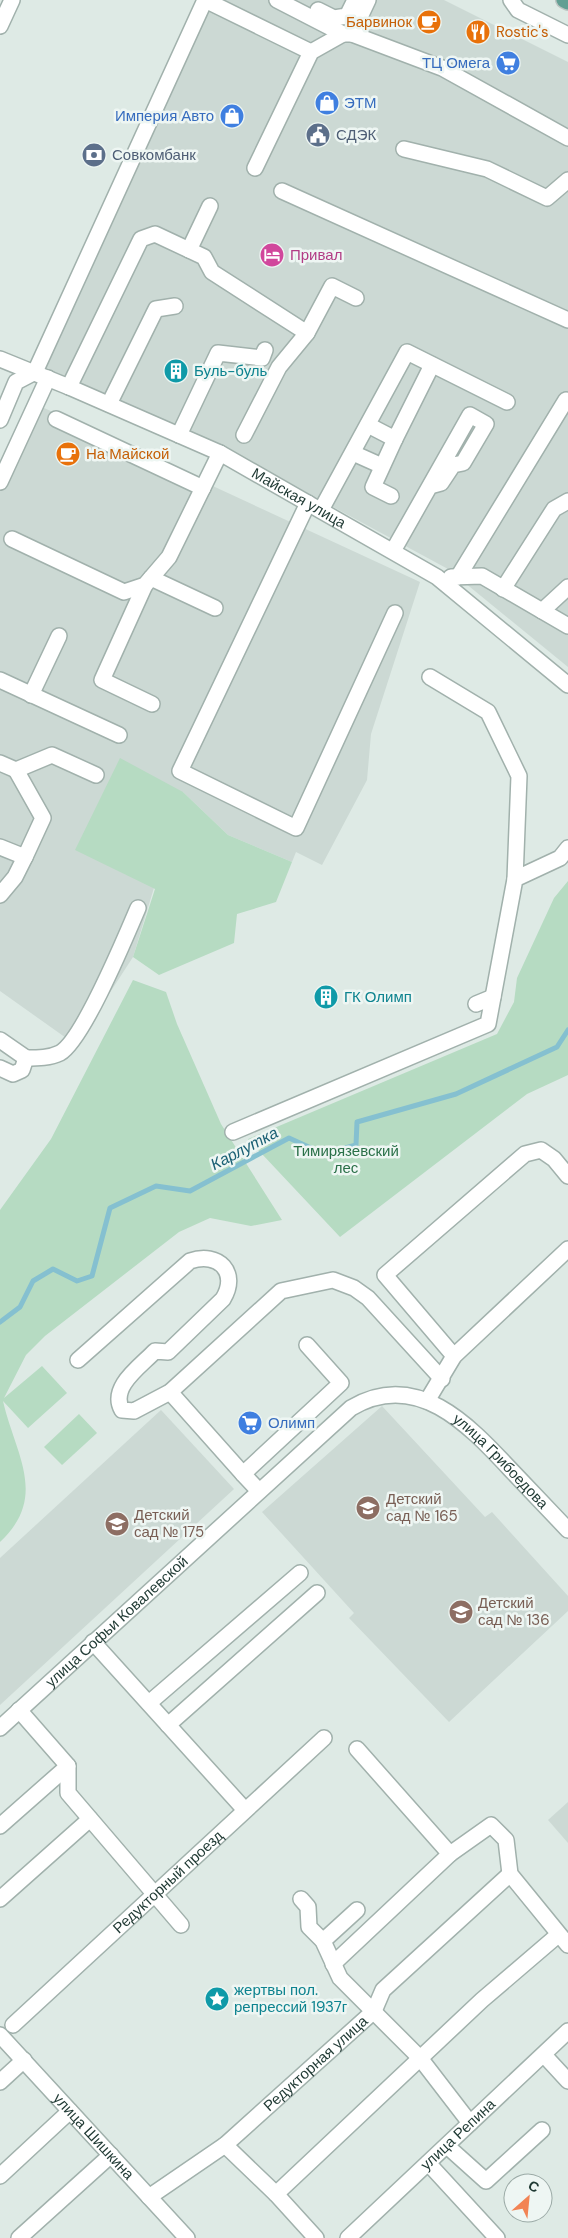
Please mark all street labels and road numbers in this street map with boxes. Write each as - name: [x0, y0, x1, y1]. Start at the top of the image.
- street label: Майская улица: [248, 463, 350, 533]
- street label: улица Грибоедова: [449, 1409, 553, 1514]
- street label: улица Софьи Ковалевской: [41, 1551, 192, 1692]
- street label: Редукторный проезд: [109, 1826, 228, 1938]
- street label: Редукторная улица: [259, 2011, 373, 2116]
- street label: улица Шишкина: [49, 2089, 139, 2185]
- street label: улица Репина: [416, 2094, 500, 2175]

